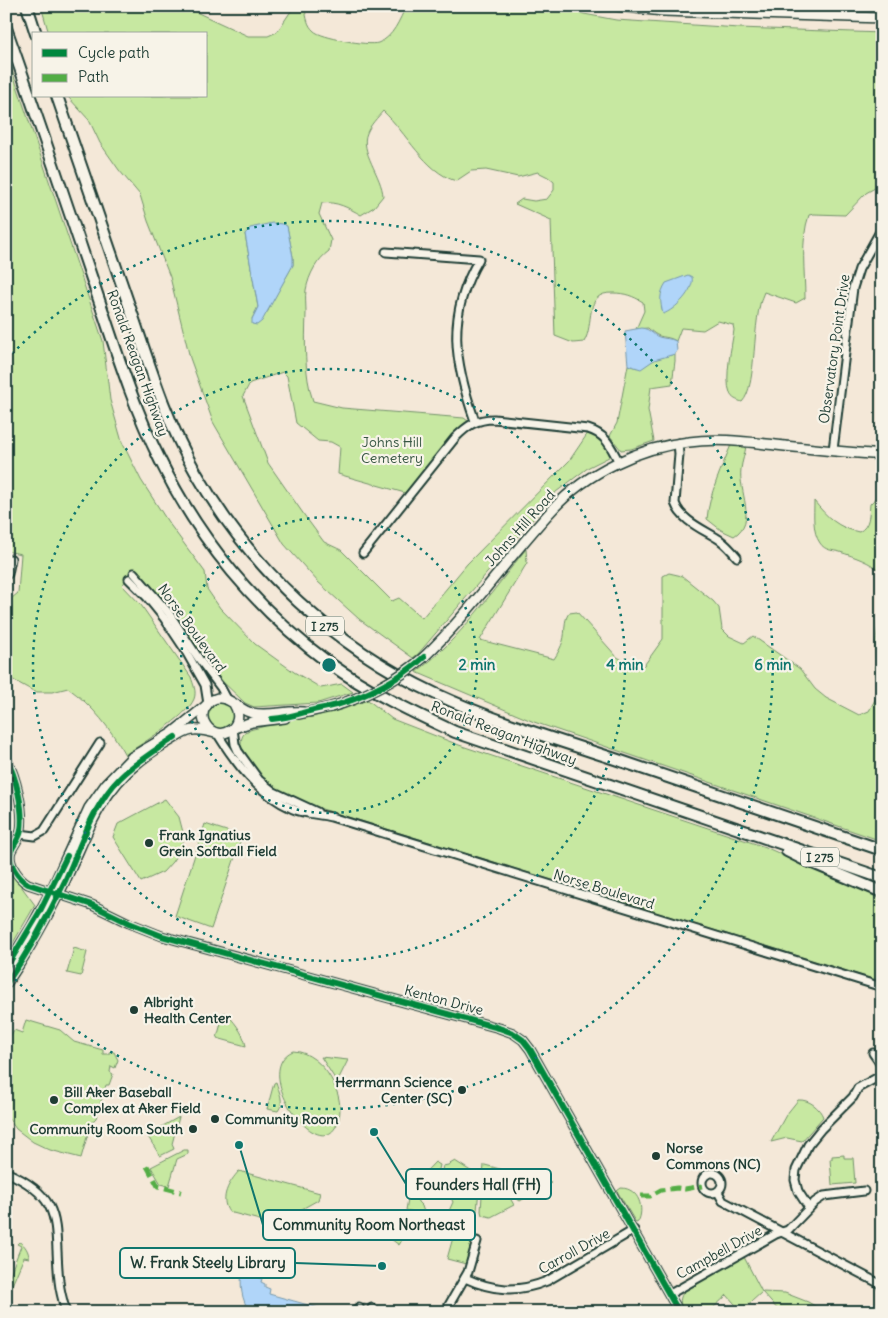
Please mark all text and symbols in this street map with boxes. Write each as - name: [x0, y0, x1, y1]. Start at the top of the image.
- legend: [32, 32, 208, 98]
- text: Cycle path: [78, 43, 150, 62]
- text: Path: [78, 67, 109, 86]
- street label: Observatory Point Drive: [815, 273, 853, 425]
- street label: Ronald Reagan Highway: [103, 287, 173, 439]
- park label: Johns Hill Cemetery: [361, 433, 423, 467]
- street label: Johns Hill Road: [481, 486, 559, 570]
- street label: Norse Boulevard: [154, 580, 230, 676]
- road number: I 275: [306, 616, 344, 636]
- text: 2 min: [459, 655, 496, 674]
- text: 4 min: [606, 655, 644, 674]
- text: 6 min: [754, 655, 792, 674]
- centre of rings: [320, 656, 338, 674]
- street label: Ronald Reagan Highway: [429, 697, 579, 769]
- place label: Frank Ignatius Grein Softball Field: [159, 826, 277, 860]
- marker: Frank Ignatius Grein Softball Field: [143, 837, 155, 849]
- road number: I 275: [801, 848, 839, 866]
- street label: Norse Boulevard: [551, 865, 657, 913]
- street label: Kenton Drive: [403, 981, 485, 1019]
- place label: Albright Health Center: [144, 993, 231, 1027]
- marker: Albright Health Center: [128, 1004, 140, 1016]
- place label: Herrmann Science Center (SC): [335, 1073, 452, 1107]
- place label: Bill Aker Baseball Complex at Aker Field: [64, 1083, 201, 1117]
- marker: Herrmann Science Center (SC): [456, 1084, 468, 1096]
- marker: Bill Aker Baseball Complex at Aker Field: [48, 1094, 60, 1106]
- place label: Community Room: [225, 1110, 339, 1128]
- marker: Community Room: [209, 1113, 221, 1125]
- place label: Community Room South: [29, 1120, 183, 1138]
- marker: Community Room South: [187, 1123, 199, 1135]
- place label: Norse Commons (NC): [666, 1139, 761, 1173]
- marker: Norse Commons (NC): [650, 1150, 662, 1162]
- callout: Founders Hall (FH): [406, 1169, 551, 1199]
- text: Founders Hall (FH): [415, 1175, 541, 1195]
- callout: Community Room Northeast: [263, 1210, 475, 1240]
- text: Community Room Northeast: [273, 1215, 466, 1235]
- street label: Campbell Drive: [673, 1221, 765, 1283]
- street label: Carroll Drive: [535, 1224, 613, 1278]
- callout: W. Frank Steely Library: [120, 1248, 295, 1278]
- text: W. Frank Steely Library: [130, 1253, 286, 1273]

